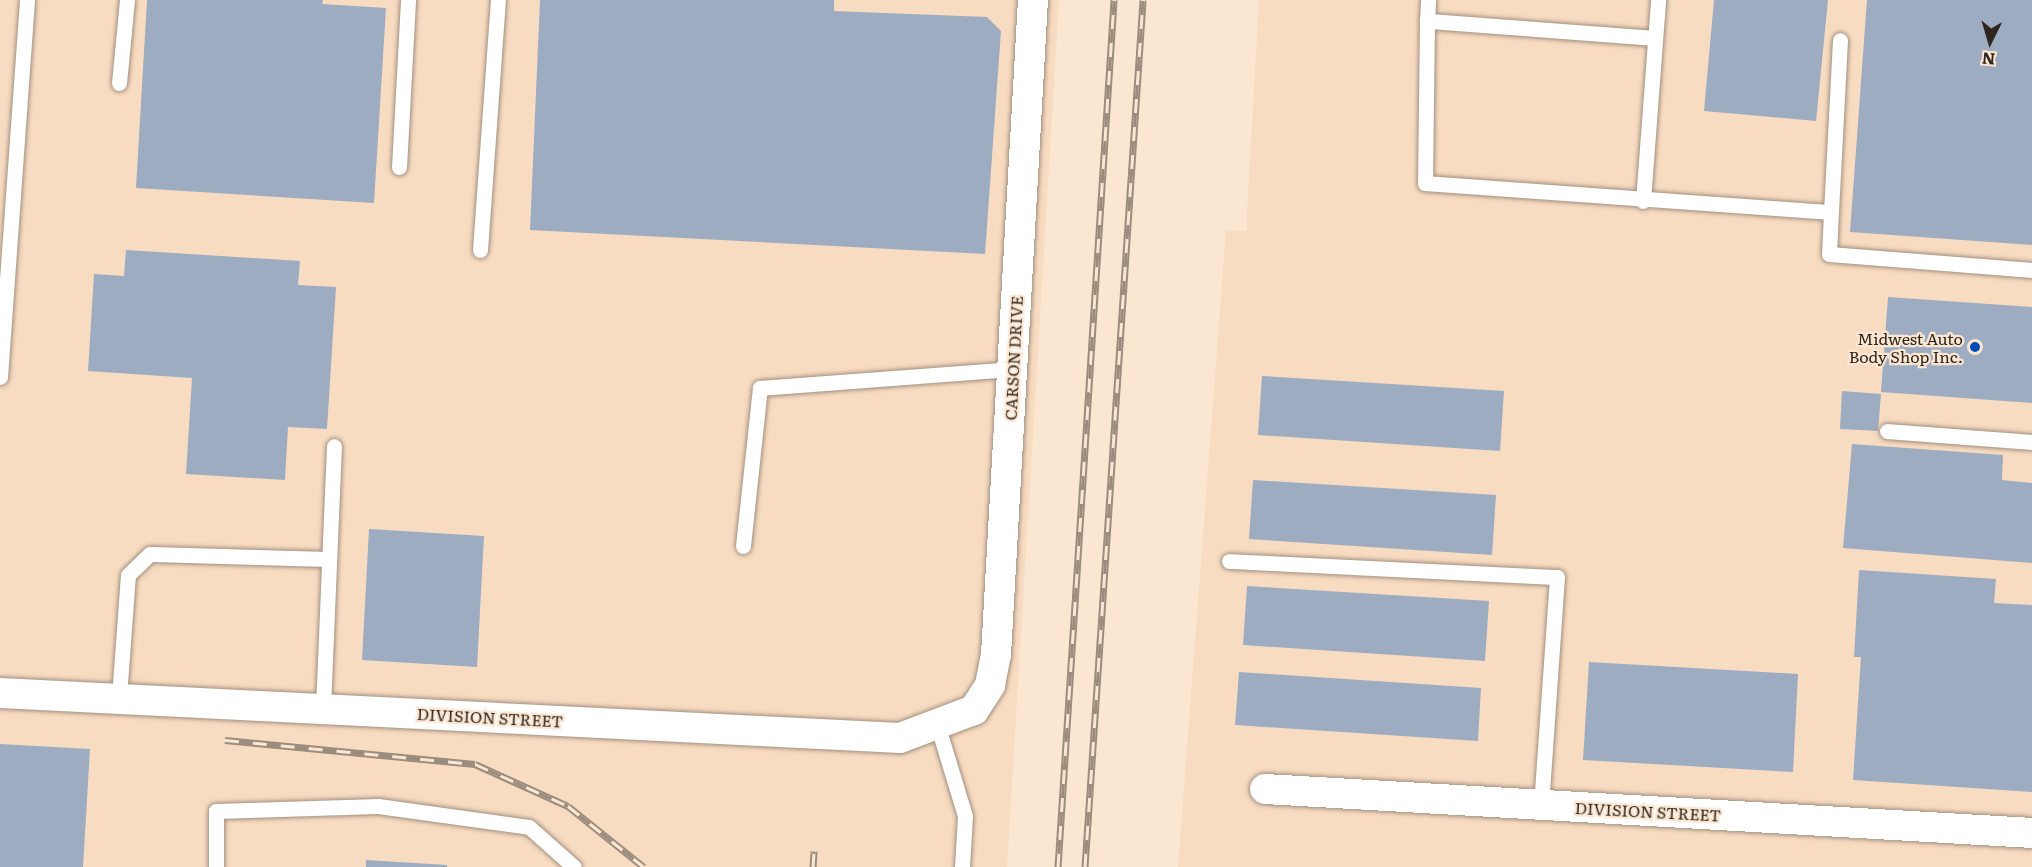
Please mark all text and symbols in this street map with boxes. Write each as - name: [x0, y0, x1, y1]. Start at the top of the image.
- north arrow: [1960, 12, 2020, 72]
- text: N: [1981, 47, 1996, 72]
- street label: CARSON DRIVE: [1000, 295, 1026, 421]
- place label: Midwest Auto Body Shop Inc.: [1849, 328, 1963, 366]
- marker: Midwest Auto Body Shop Inc.: [1968, 340, 1982, 354]
- street label: DIVISION STREET: [416, 704, 564, 730]
- street label: DIVISION STREET: [1574, 798, 1722, 824]

